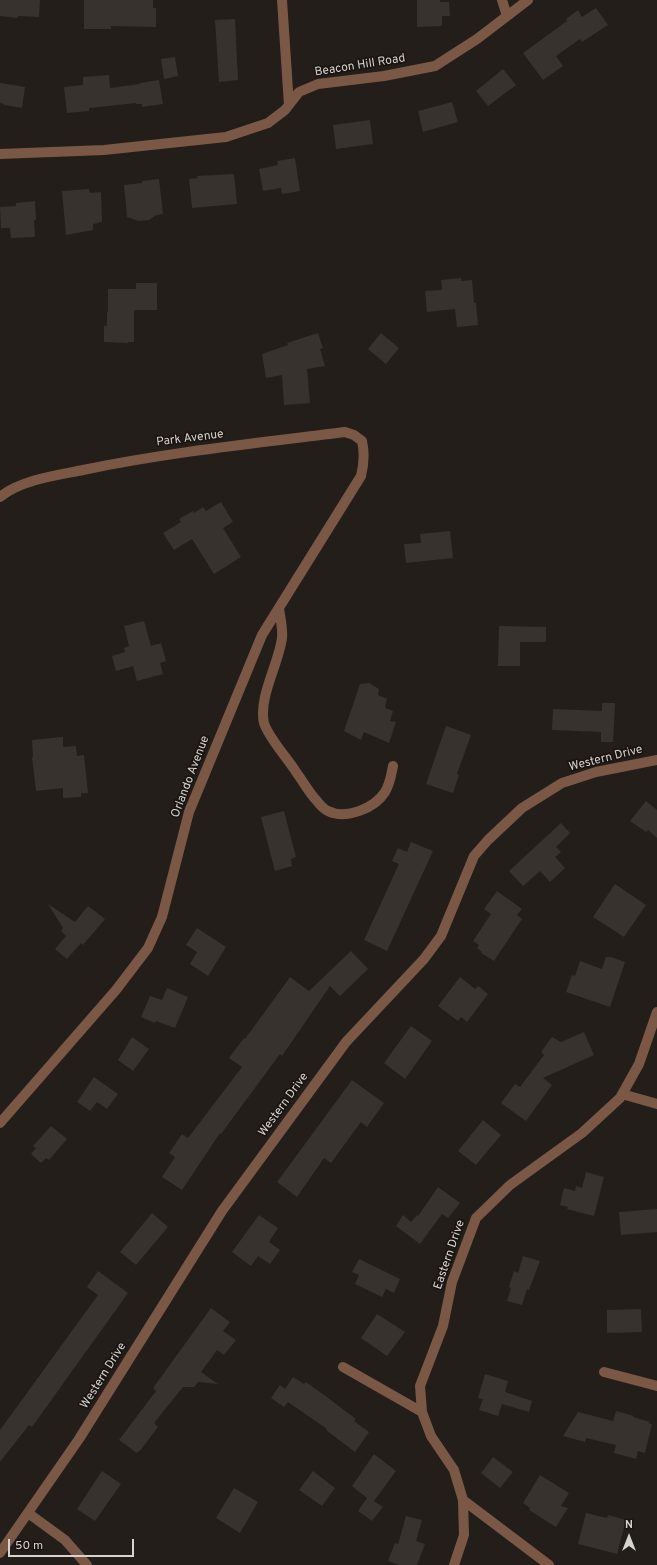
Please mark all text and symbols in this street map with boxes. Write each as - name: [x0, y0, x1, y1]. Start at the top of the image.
- street label: Beacon Hill Road: [314, 52, 406, 80]
- street label: Park Avenue: [156, 428, 224, 450]
- street label: Orlando Avenue: [169, 734, 213, 820]
- street label: Western Drive: [568, 743, 644, 775]
- street label: Western Drive: [256, 1070, 312, 1140]
- street label: Eastern Drive: [431, 1218, 469, 1292]
- street label: Western Drive: [78, 1340, 130, 1412]
- north arrow: [609, 1517, 649, 1557]
- text: N: [625, 1518, 633, 1532]
- scale bar: [10, 1531, 136, 1557]
- text: 50 m: [15, 1538, 43, 1554]

